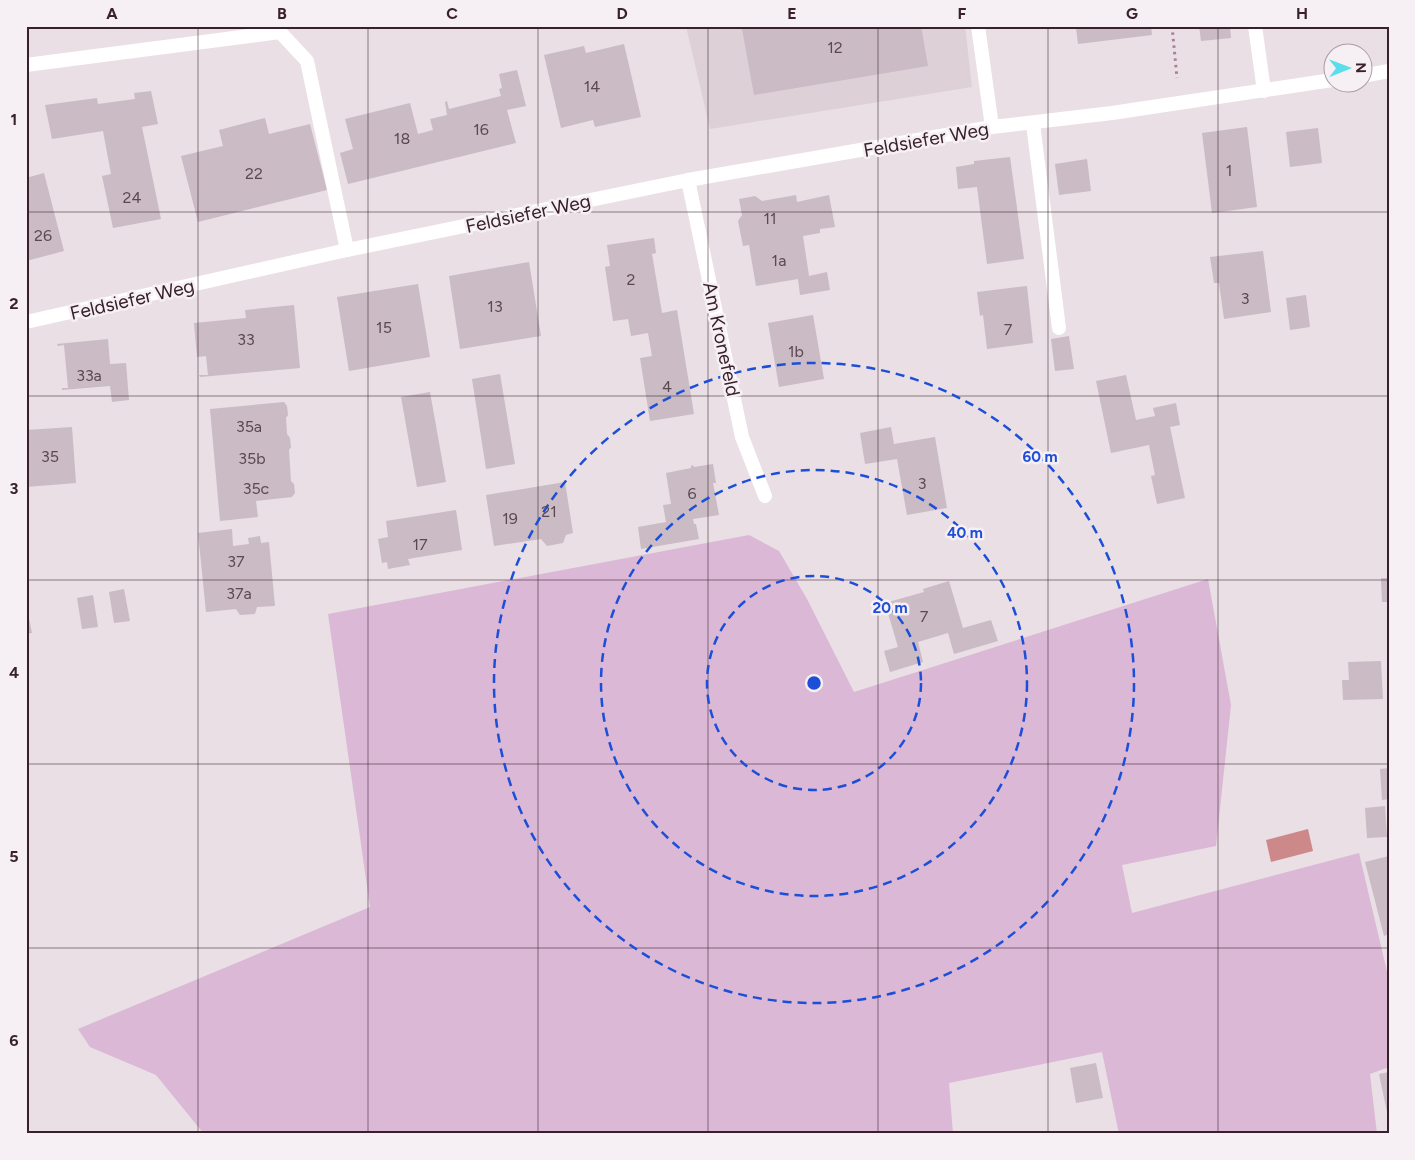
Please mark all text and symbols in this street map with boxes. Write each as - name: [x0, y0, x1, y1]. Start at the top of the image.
- text: A: [106, 4, 118, 23]
- text: B: [277, 4, 287, 23]
- text: C: [446, 4, 458, 23]
- text: D: [616, 4, 628, 23]
- text: E: [787, 4, 797, 23]
- text: F: [958, 4, 967, 23]
- text: G: [1126, 4, 1138, 23]
- text: H: [1296, 4, 1308, 23]
- house number: 12: [827, 38, 843, 57]
- north arrow: [1322, 42, 1372, 92]
- text: N: [1352, 62, 1369, 73]
- house number: 14: [584, 77, 600, 96]
- text: 1: [11, 110, 17, 129]
- street label: Feldsiefer Weg: [862, 117, 991, 162]
- house number: 16: [473, 120, 489, 139]
- house number: 18: [394, 129, 410, 148]
- house number: 1: [1226, 161, 1232, 180]
- house number: 22: [245, 164, 263, 183]
- house number: 24: [123, 188, 141, 207]
- street label: Feldsiefer Weg: [464, 189, 593, 238]
- house number: 11: [763, 209, 777, 228]
- house number: 26: [34, 226, 52, 245]
- house number: 1a: [772, 251, 786, 270]
- house number: 2: [627, 270, 635, 289]
- street label: Feldsiefer Weg: [68, 274, 197, 325]
- street label: Am Kronefeld: [698, 280, 745, 398]
- house number: 3: [1241, 289, 1249, 308]
- text: 2: [9, 294, 19, 313]
- house number: 13: [487, 297, 503, 316]
- house number: 15: [376, 318, 392, 337]
- house number: 7: [1004, 320, 1013, 339]
- house number: 33: [237, 330, 255, 349]
- house number: 1b: [788, 342, 804, 361]
- house number: 33a: [76, 366, 102, 385]
- house number: 4: [662, 377, 672, 396]
- house number: 35a: [236, 417, 262, 436]
- house number: 35: [41, 447, 59, 466]
- text: 60 m: [1022, 448, 1058, 466]
- house number: 35b: [238, 449, 266, 468]
- house number: 3: [918, 474, 926, 493]
- text: 3: [10, 479, 19, 498]
- house number: 35c: [243, 479, 270, 498]
- house number: 6: [687, 484, 697, 503]
- house number: 21: [541, 502, 557, 521]
- house number: 19: [502, 509, 518, 528]
- text: 40 m: [947, 524, 983, 542]
- house number: 17: [412, 535, 428, 554]
- house number: 37: [227, 552, 245, 571]
- house number: 37a: [226, 584, 252, 603]
- text: 20 m: [872, 599, 908, 617]
- house number: 7: [920, 607, 929, 626]
- text: 4: [9, 663, 19, 682]
- centre of rings: [805, 674, 823, 692]
- text: 5: [9, 847, 19, 866]
- text: 6: [9, 1031, 19, 1050]

